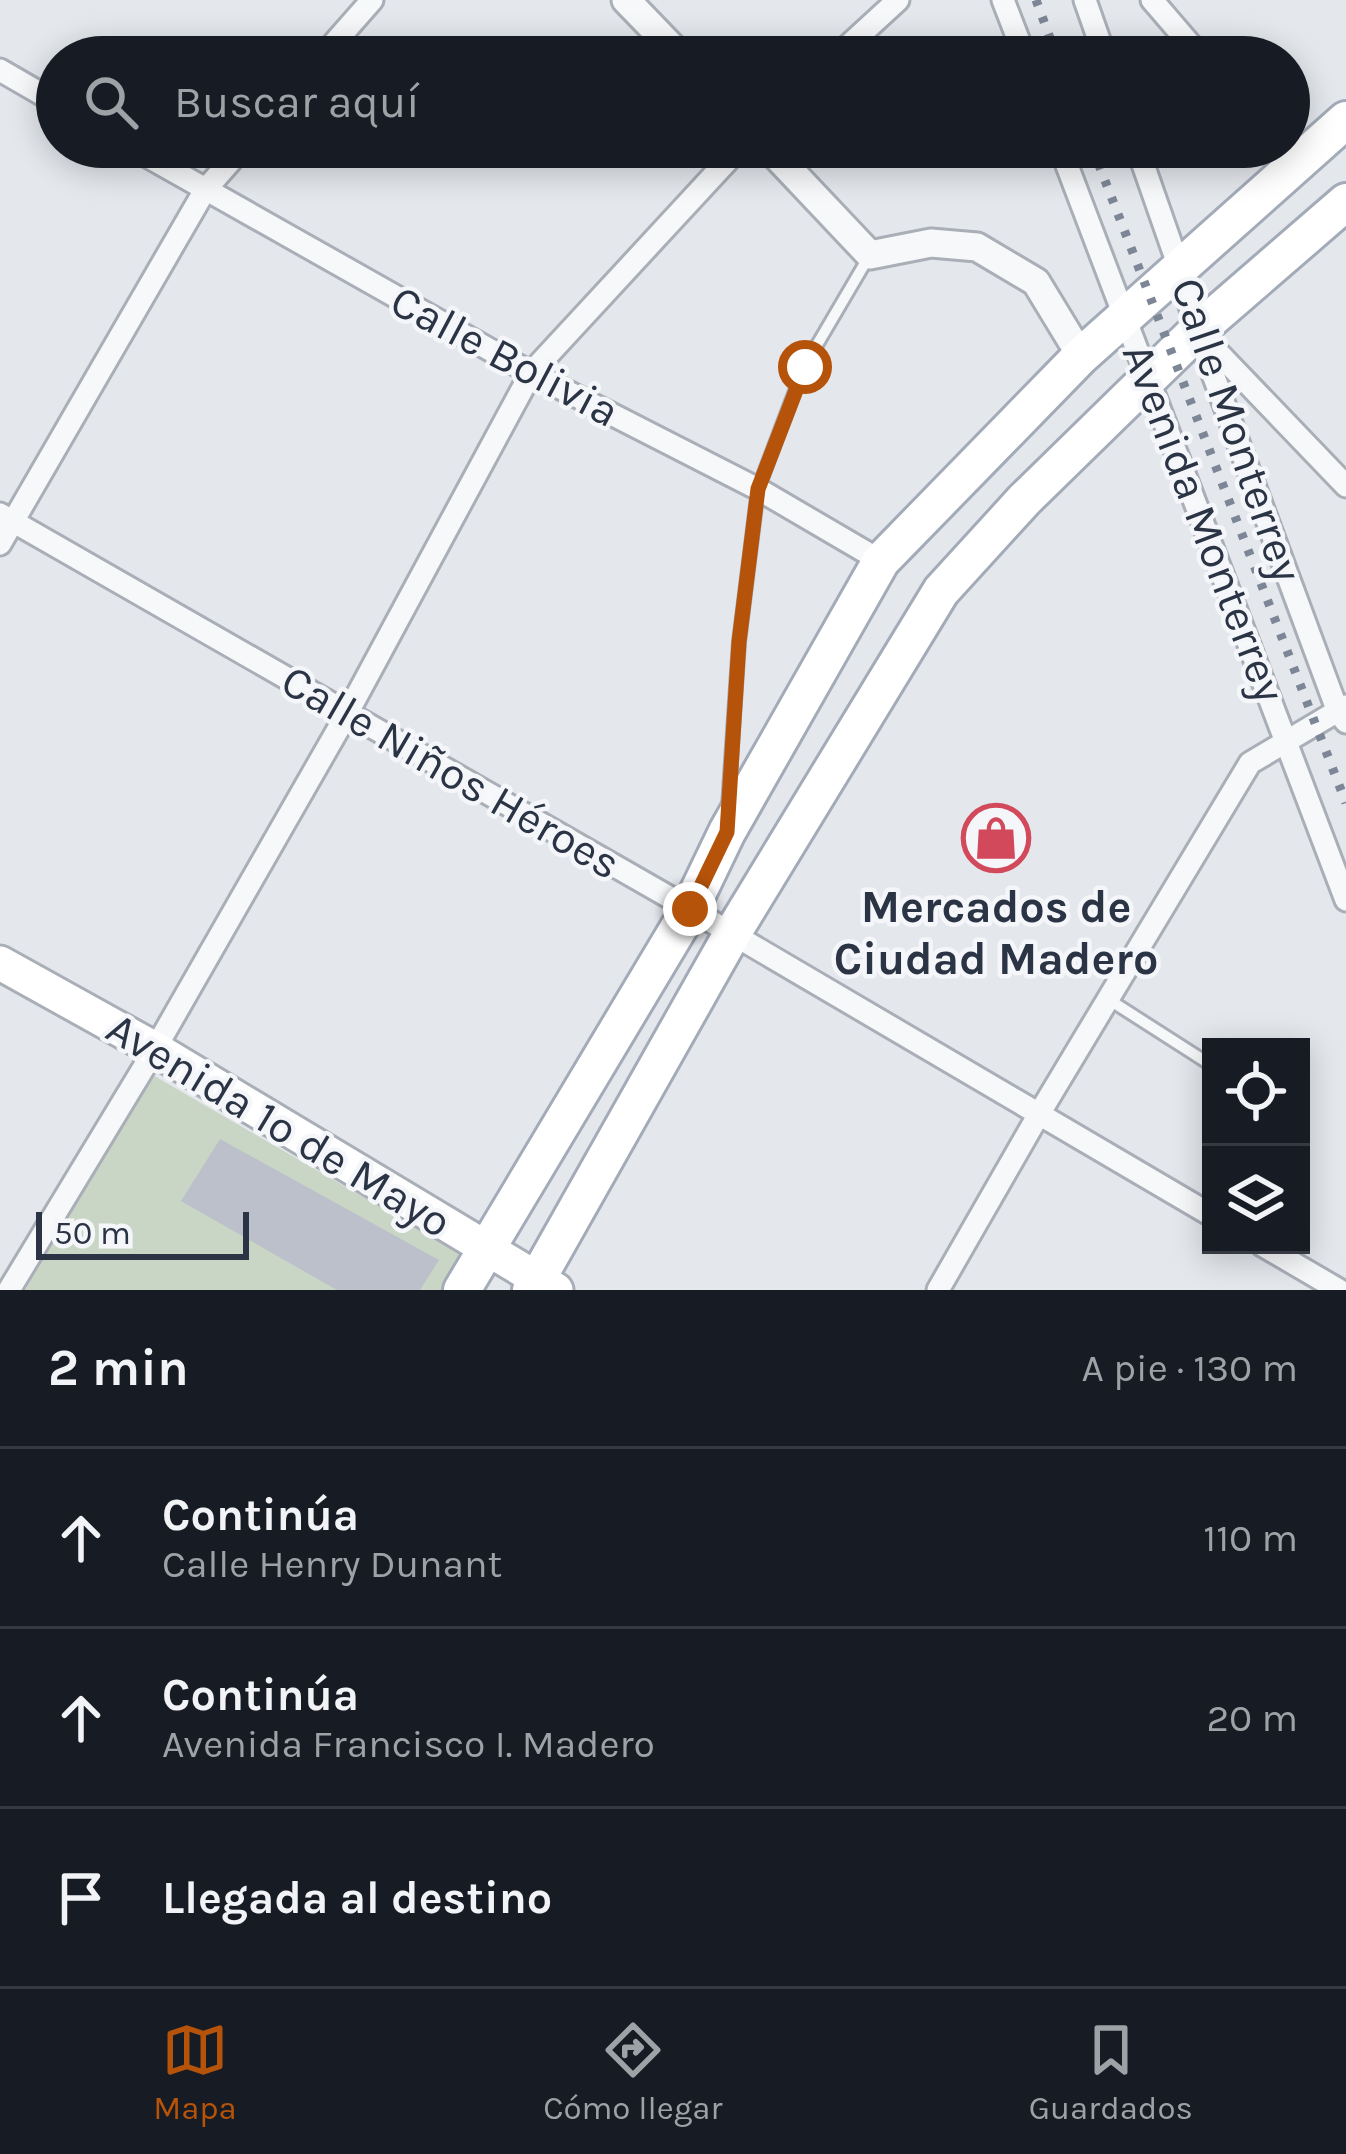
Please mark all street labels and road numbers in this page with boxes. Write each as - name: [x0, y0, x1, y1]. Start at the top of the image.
- street label: Calle Monterrey: [1160, 271, 1313, 589]
- street label: Calle Bolivia: [382, 274, 628, 438]
- street label: Avenida Monterrey: [1111, 336, 1296, 710]
- street label: Calle Niños Héroes: [272, 654, 630, 890]
- street label: Avenida 1º de Mayo: [97, 1002, 461, 1249]

